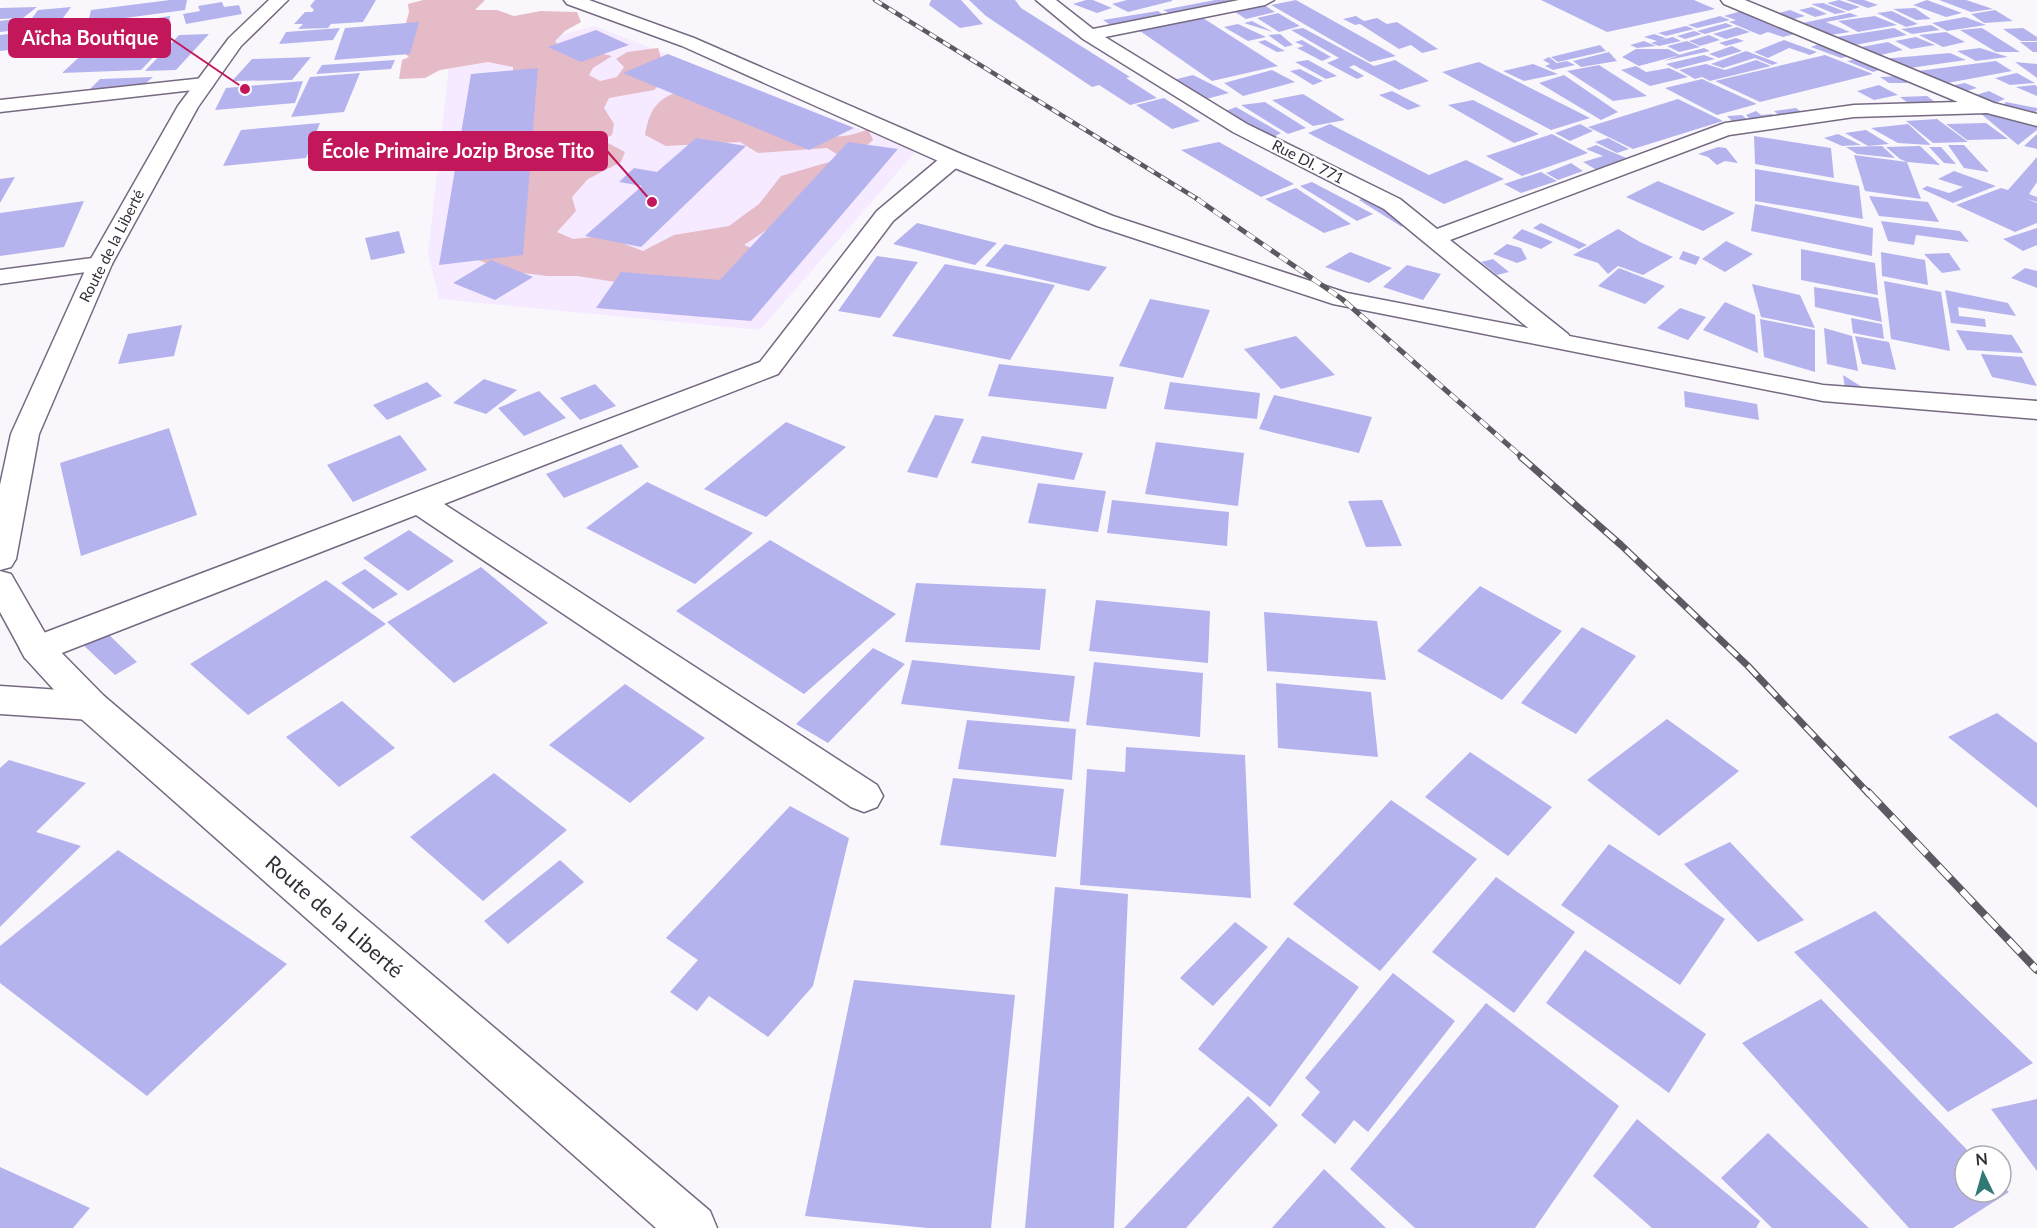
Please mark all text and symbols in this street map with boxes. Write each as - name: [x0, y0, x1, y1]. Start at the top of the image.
- callout: Aïcha Boutique: [9, 19, 170, 57]
- text: Aïcha Boutique: [21, 25, 159, 49]
- callout: École Primaire Jozip Brose Tito: [309, 132, 607, 170]
- street label: Rue DI. 771: [1269, 135, 1347, 187]
- text: École Primaire Jozip Brose Tito: [322, 138, 594, 162]
- street label: Route de la Liberté: [75, 186, 147, 305]
- street label: Route de la Liberté: [261, 849, 409, 982]
- north arrow: [1953, 1144, 2013, 1204]
- text: N: [1975, 1149, 1989, 1169]

